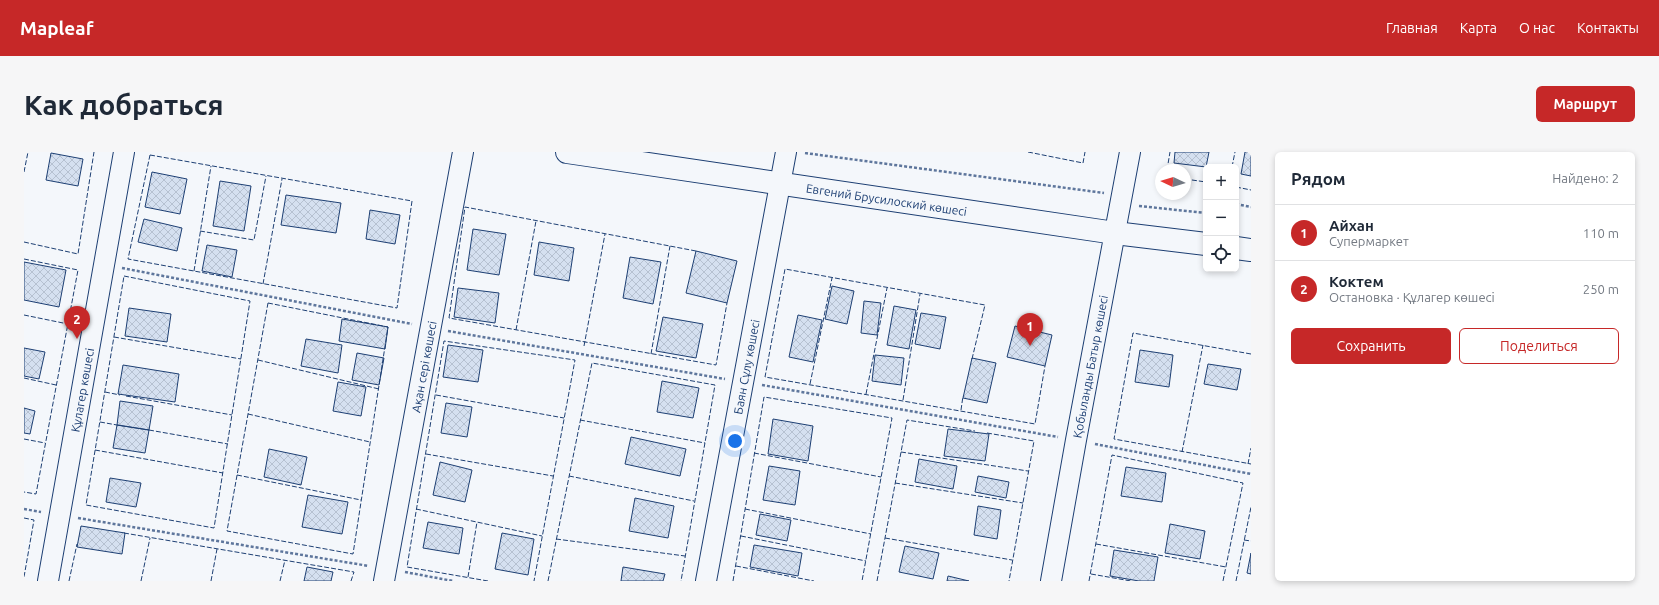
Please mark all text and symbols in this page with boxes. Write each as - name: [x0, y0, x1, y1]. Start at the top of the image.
- text: Mapleaf: [20, 17, 93, 39]
- text: Главная: [1386, 20, 1438, 36]
- text: Карта: [1460, 20, 1497, 36]
- text: О нас: [1519, 20, 1555, 36]
- text: Контакты: [1577, 20, 1639, 36]
- button: Маршрут: [1536, 86, 1635, 122]
- text: Как добраться: [24, 89, 223, 120]
- north arrow: [1155, 164, 1191, 200]
- map controls: [1203, 164, 1239, 272]
- button: +: [1203, 164, 1239, 200]
- text: Рядом: [1291, 169, 1346, 188]
- text: Найдено: 2: [1552, 171, 1619, 185]
- street label: Евгений Брусилоский көшесі: [805, 181, 968, 218]
- button: −: [1203, 200, 1239, 236]
- text: Айхан: [1329, 217, 1374, 234]
- text: 1: [1300, 226, 1308, 240]
- text: 110 m: [1583, 226, 1619, 240]
- text: Супермаркет: [1329, 234, 1409, 248]
- button: locate: [1203, 236, 1239, 272]
- text: Коктем: [1329, 273, 1384, 290]
- text: 2: [1300, 282, 1308, 296]
- text: 250 m: [1583, 282, 1619, 296]
- text: Остановка · Құлагер көшесі: [1329, 290, 1495, 304]
- street label: Қобыланды Батыр көшесі: [1070, 294, 1110, 439]
- pin: 2: [64, 306, 90, 339]
- pin: 1: [1017, 313, 1043, 346]
- street label: Баян Сұлу көшесі: [731, 318, 761, 415]
- street label: Ақан сері көшесі: [409, 320, 438, 414]
- button: Сохранить: [1291, 328, 1451, 364]
- button: Поделиться: [1459, 328, 1619, 364]
- street label: Құлагер көшесі: [68, 347, 96, 433]
- your location: [725, 431, 745, 451]

